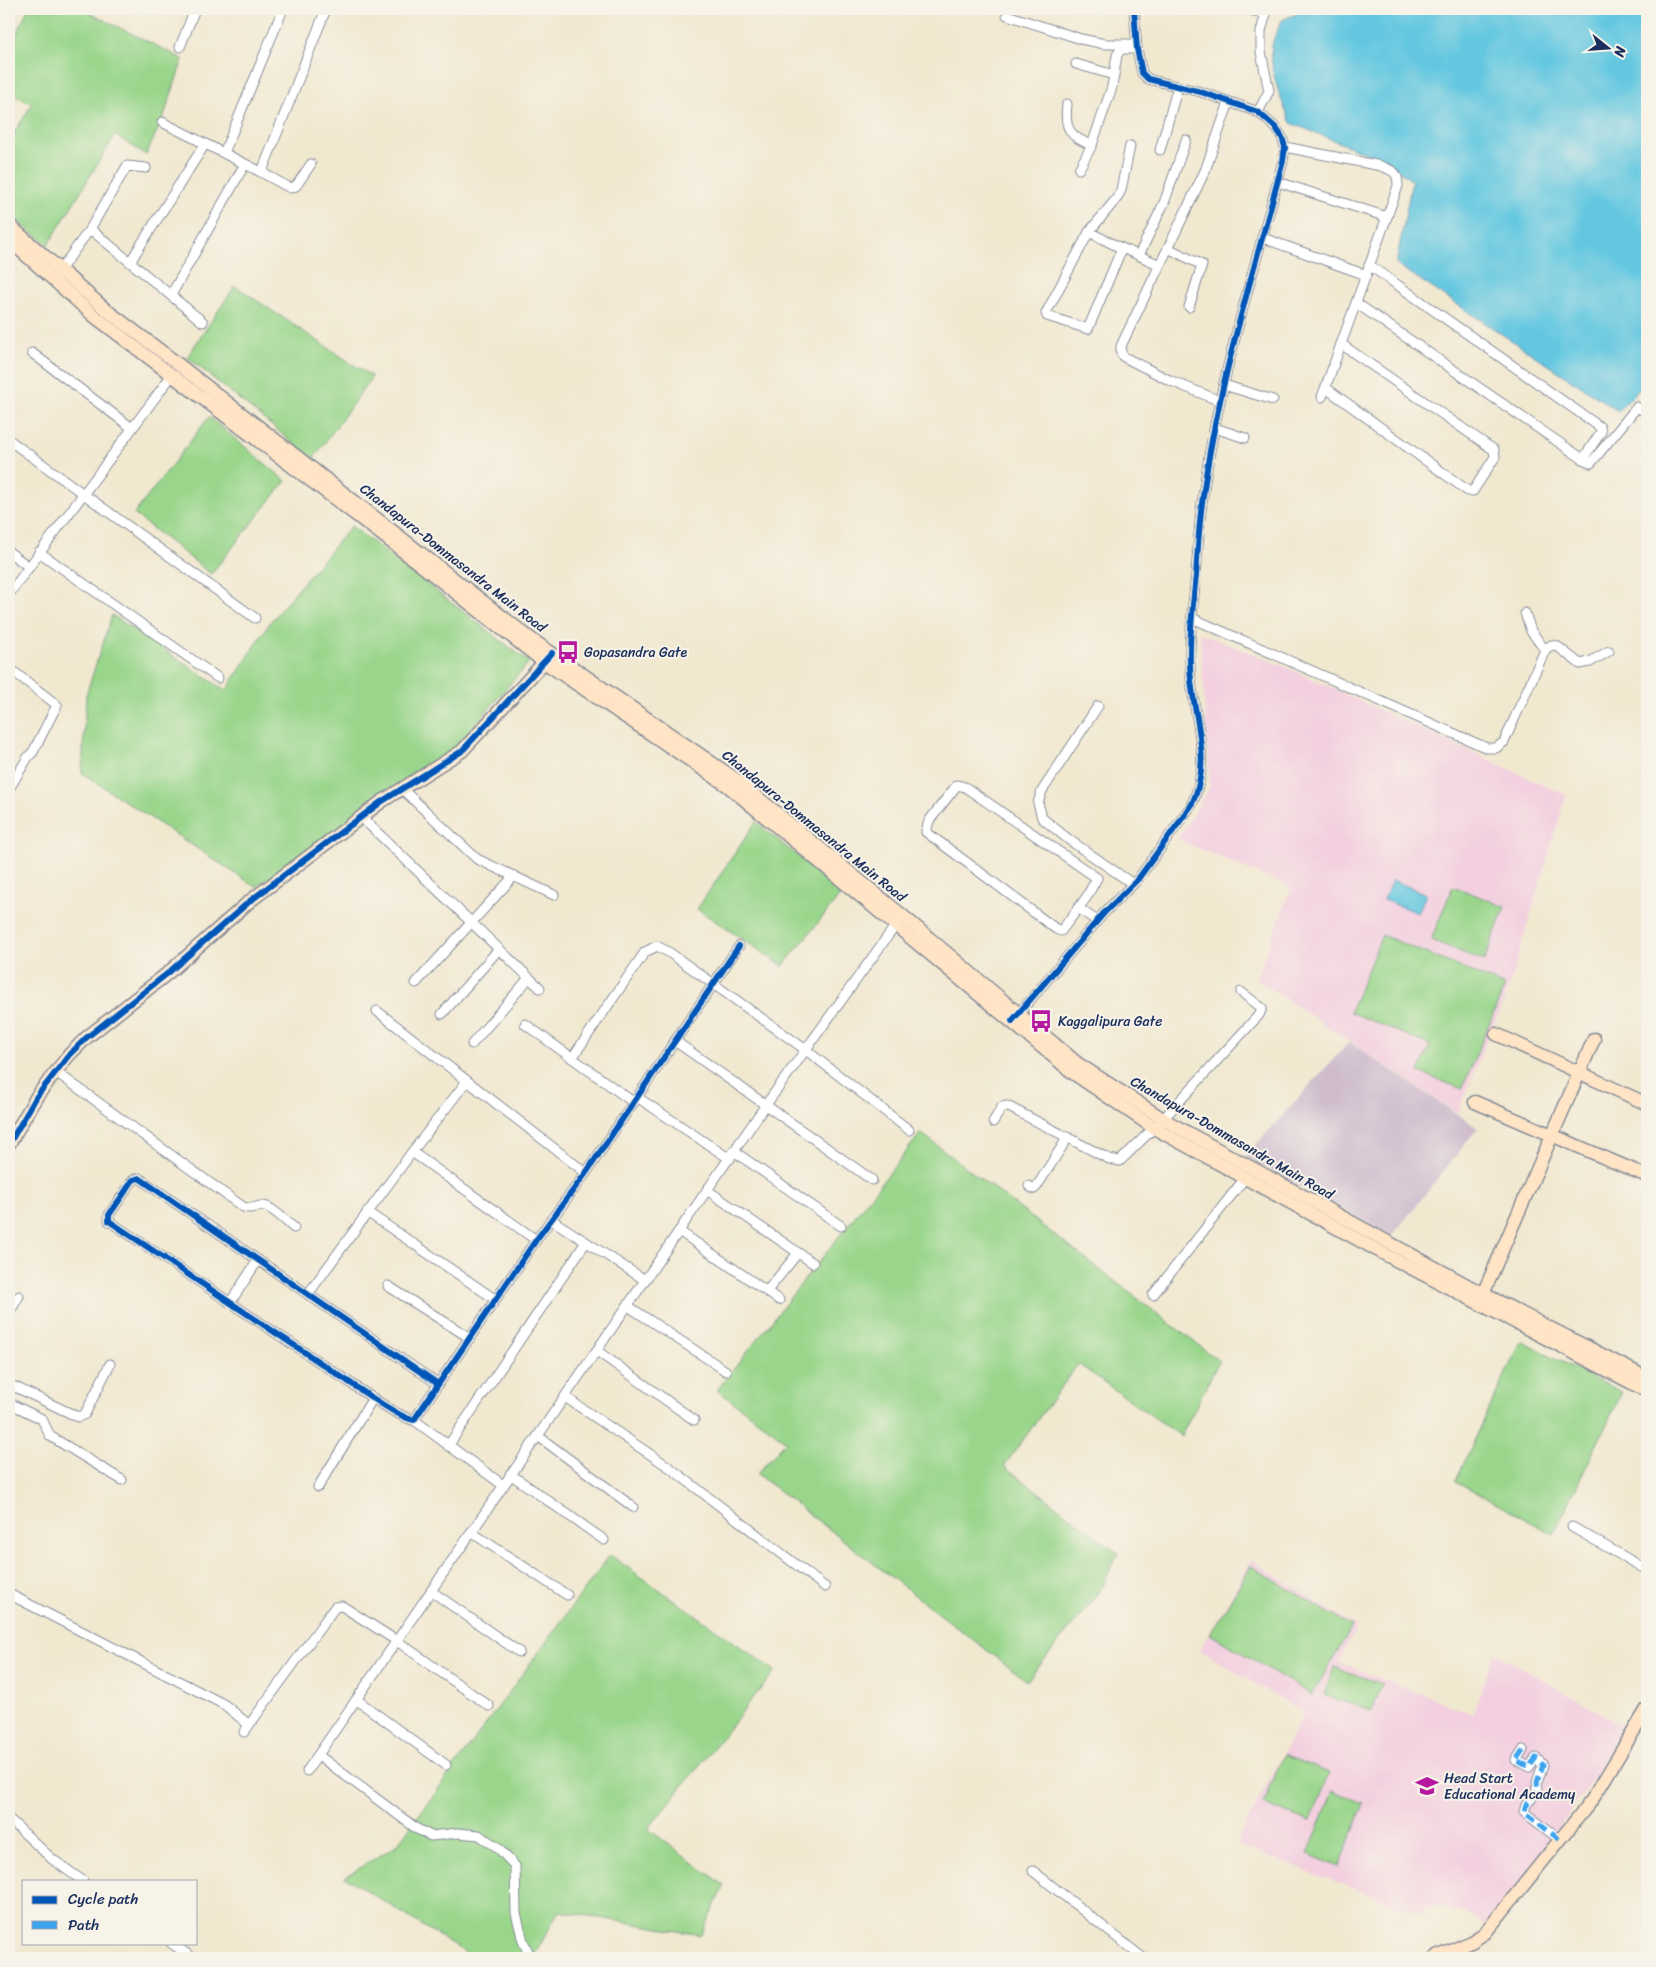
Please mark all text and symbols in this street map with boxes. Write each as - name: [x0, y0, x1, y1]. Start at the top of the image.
- north arrow: [1584, 22, 1634, 72]
- text: N: [1606, 42, 1634, 60]
- street label: Chandapura-Dommasandra Main Road: [354, 477, 553, 640]
- bus stop icon: Gopasandra Gate: [555, 639, 581, 665]
- place label: Gopasandra Gate: [584, 640, 688, 665]
- street label: Chandapura-Dommasandra Main Road: [716, 743, 913, 910]
- bus stop icon: Kaggalipura Gate: [1028, 1008, 1054, 1034]
- place label: Kaggalipura Gate: [1058, 1009, 1162, 1034]
- street label: Chandapura-Dommasandra Main Road: [1125, 1069, 1340, 1208]
- place label: Head Start Educational Academy: [1444, 1766, 1576, 1807]
- school or university icon: Head Start Educational Academy: [1414, 1773, 1440, 1799]
- legend: [22, 1880, 198, 1944]
- text: Cycle path: [68, 1886, 139, 1912]
- text: Path: [68, 1912, 99, 1938]

